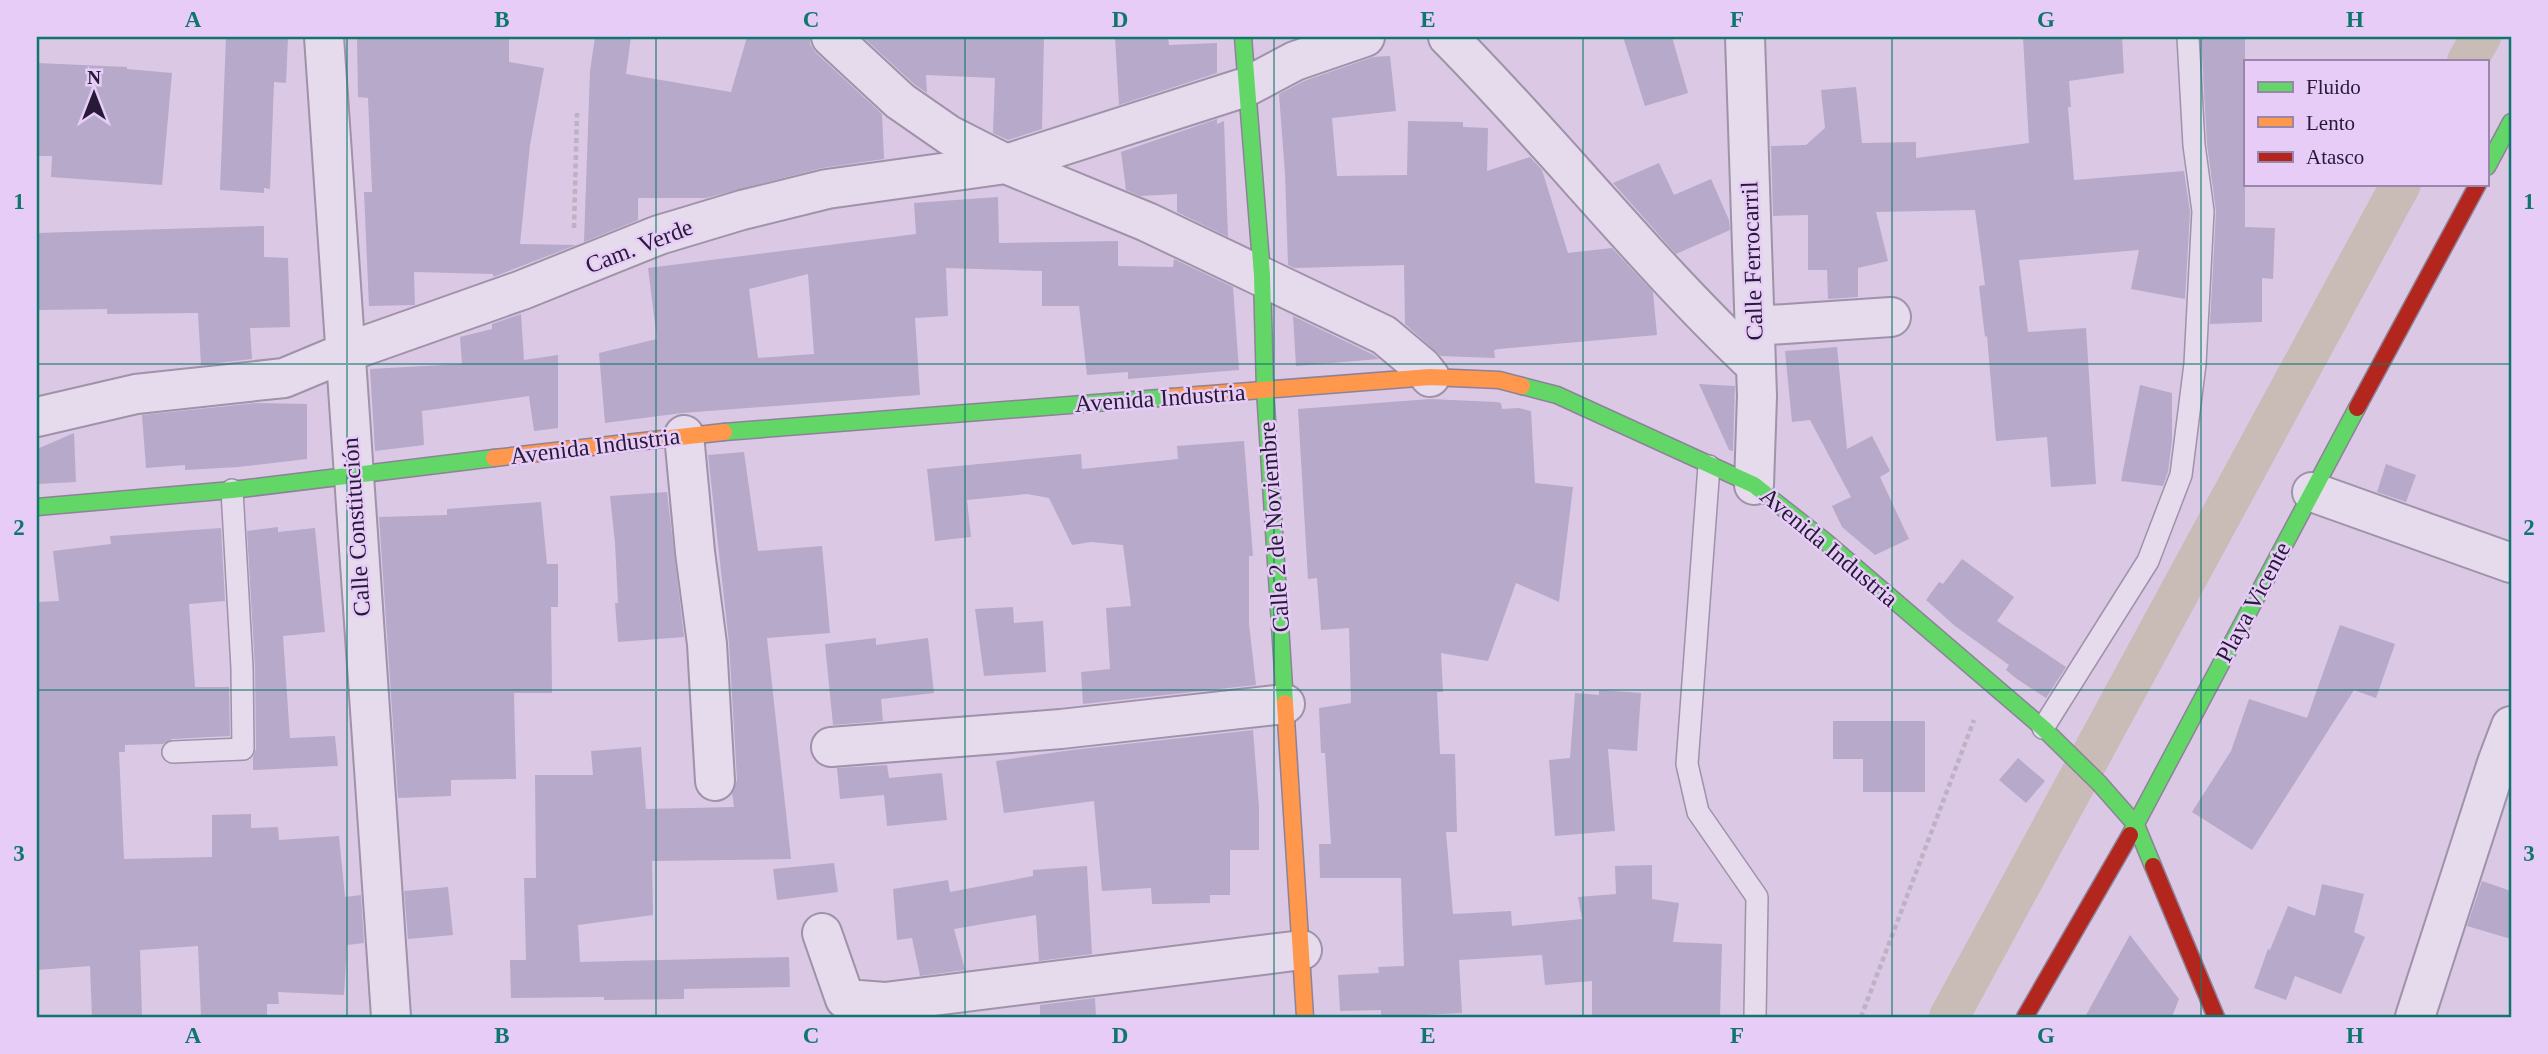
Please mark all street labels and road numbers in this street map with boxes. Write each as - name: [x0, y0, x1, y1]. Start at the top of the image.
- street label: Calle Ferrocarril: [1736, 181, 1768, 341]
- street label: Cam. Verde: [582, 214, 696, 278]
- street label: Avenida Industria: [1074, 379, 1246, 417]
- street label: Calle 2 de Noviembre: [1254, 421, 1294, 633]
- street label: Avenida Industria: [509, 423, 682, 469]
- street label: Calle Constitución: [337, 437, 375, 617]
- street label: Avenida Industria: [1755, 482, 1903, 612]
- street label: Playa Vicente: [2211, 538, 2295, 666]

